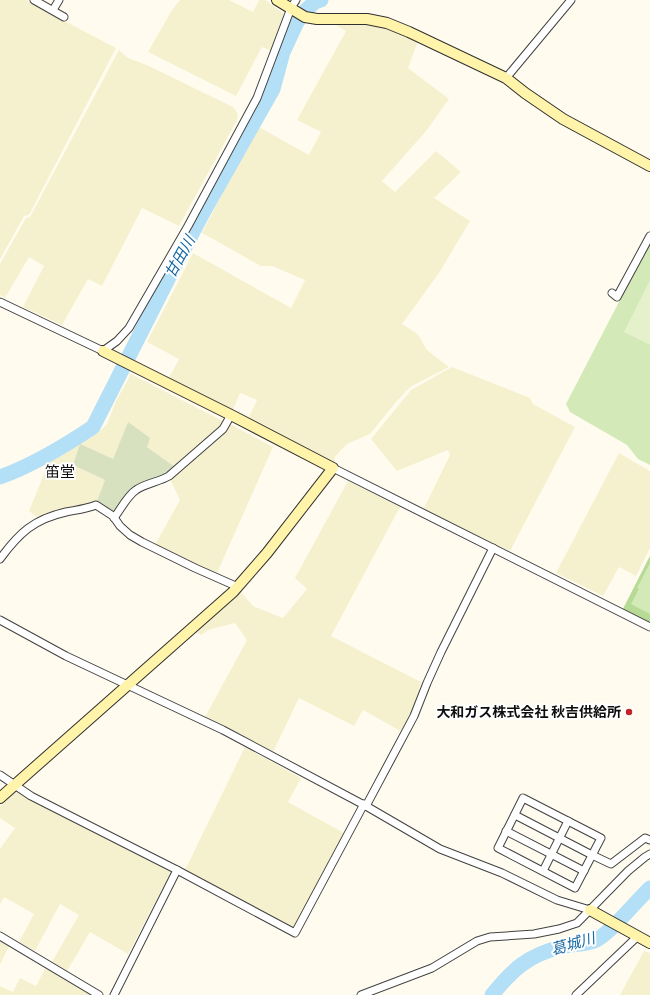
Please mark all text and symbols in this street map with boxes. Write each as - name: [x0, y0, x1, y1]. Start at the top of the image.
- water label: 甘田川: [161, 231, 200, 281]
- district label: 笛堂: [45, 463, 75, 481]
- place label: 大和ガス株式会社 秋吉供給所: [436, 704, 621, 721]
- marker: 大和ガス株式会社 秋吉供給所: [624, 707, 634, 717]
- water label: 葛城川: [549, 929, 599, 959]

